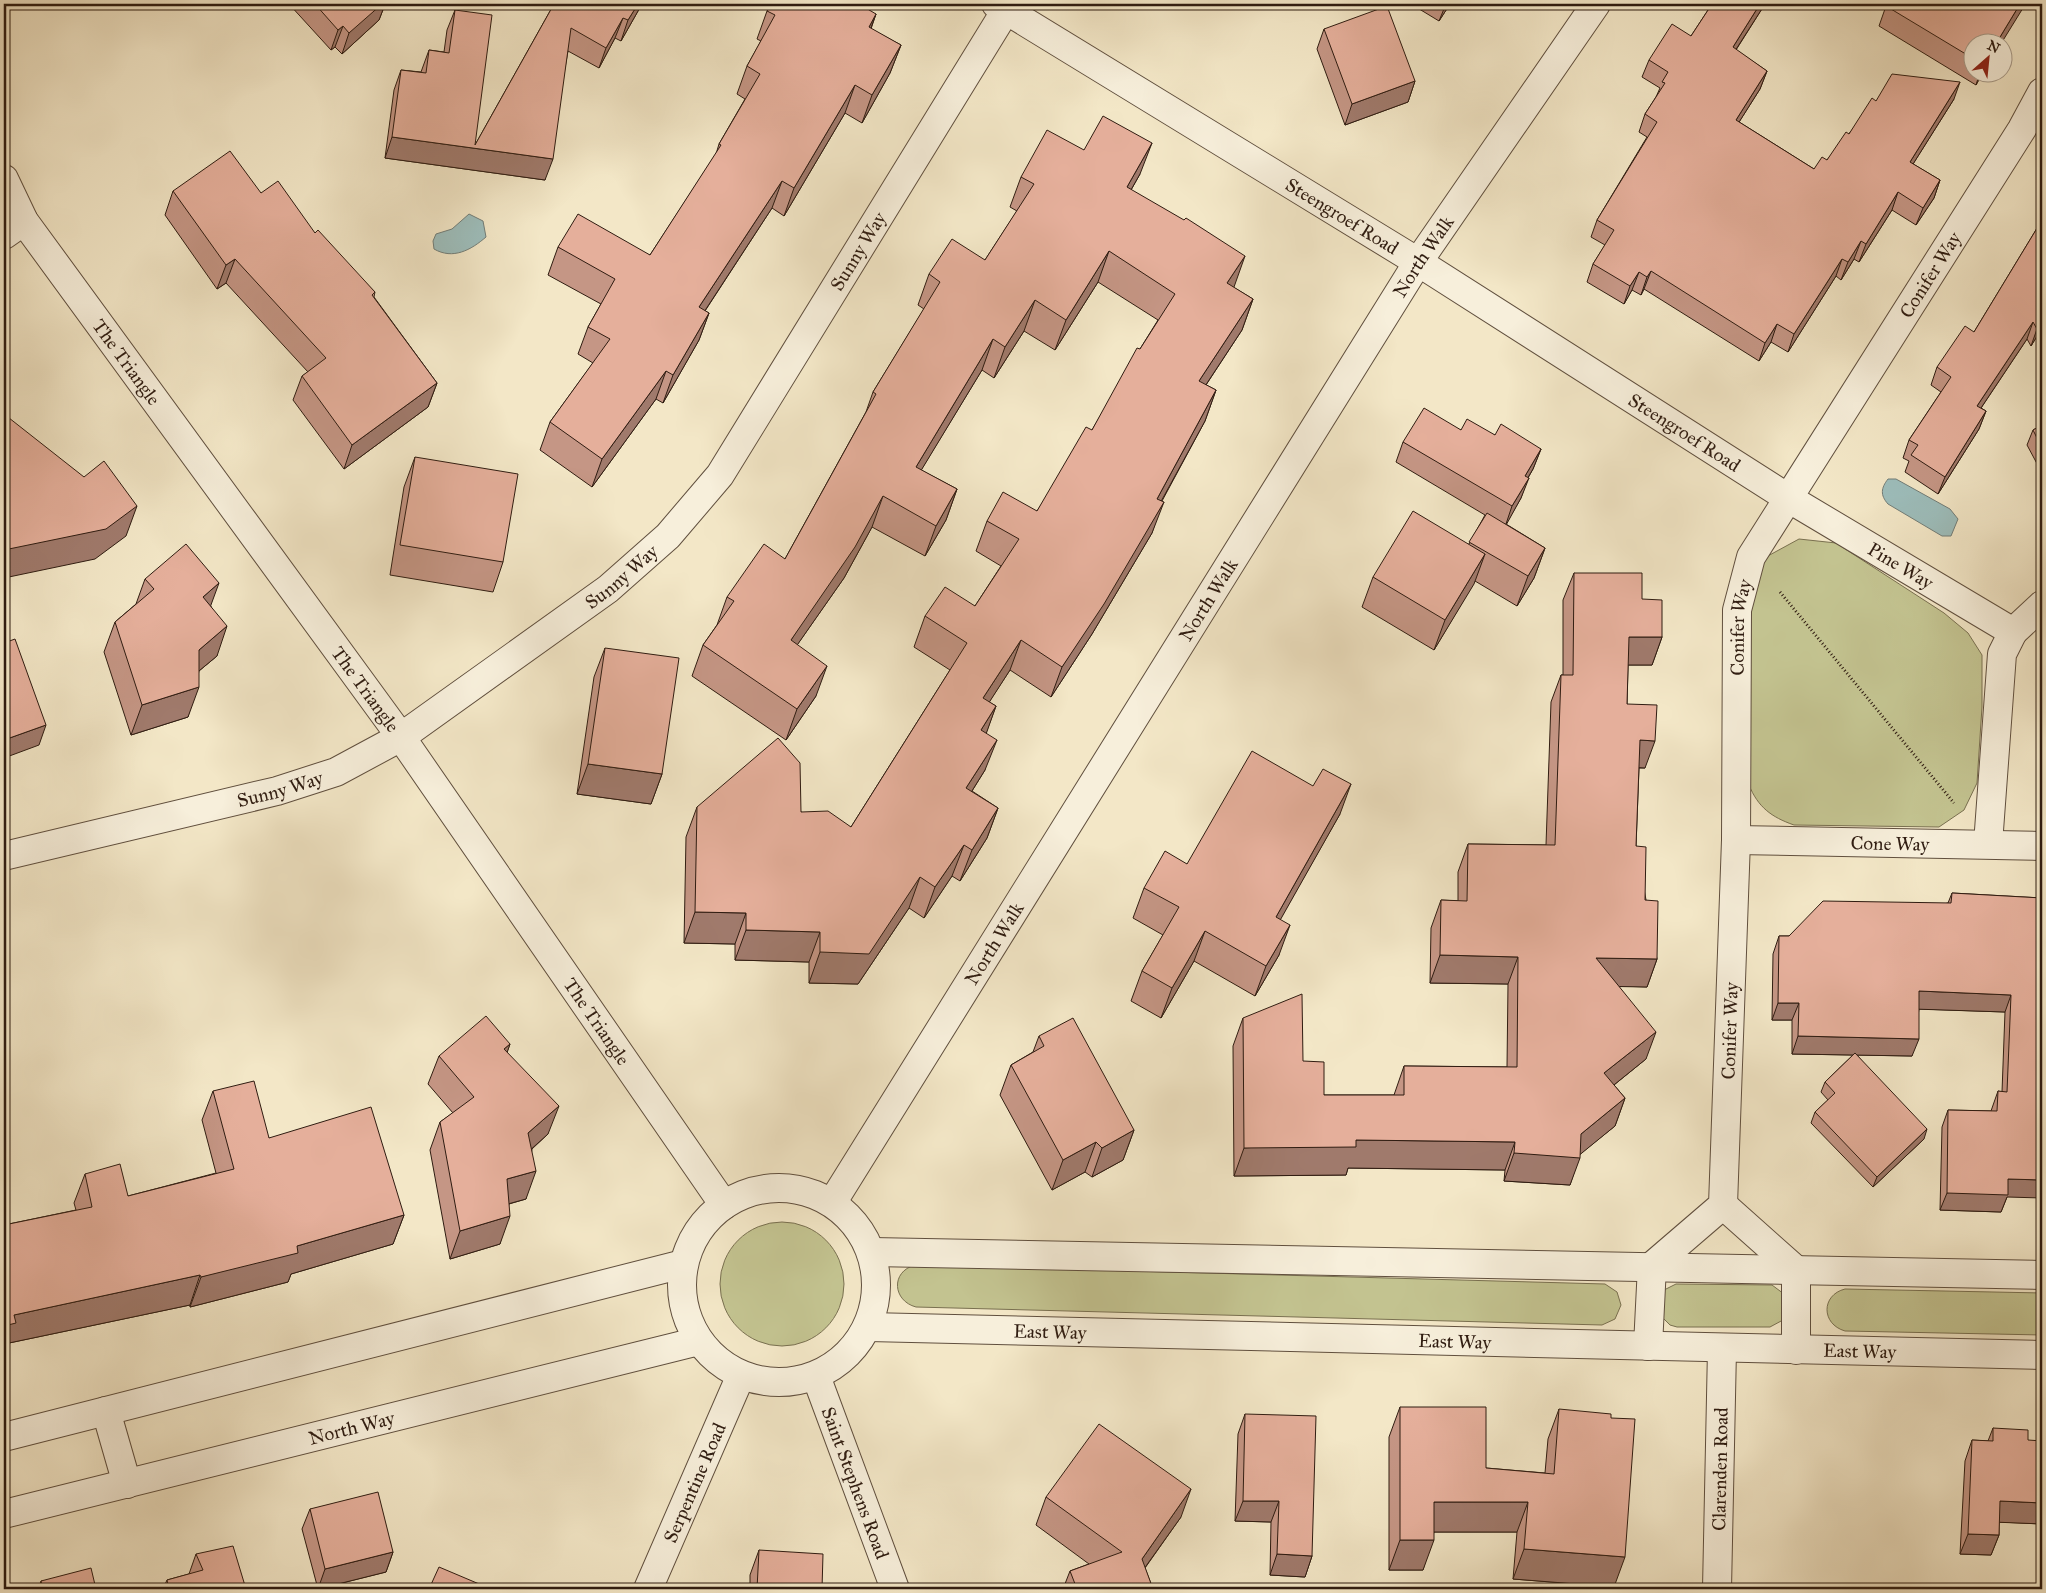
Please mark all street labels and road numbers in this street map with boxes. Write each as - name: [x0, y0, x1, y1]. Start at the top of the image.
- street label: Steengroef Road: [1282, 172, 1404, 259]
- street label: Sunny Way: [825, 207, 891, 295]
- street label: North Walk: [1388, 211, 1458, 301]
- street label: Conifer Way: [1894, 226, 1966, 322]
- street label: The Triangle: [88, 314, 166, 409]
- street label: Steengroef Road: [1624, 388, 1745, 477]
- street label: Pine Way: [1864, 537, 1939, 594]
- street label: Sunny Way: [580, 539, 663, 613]
- street label: North Walk: [1173, 554, 1242, 645]
- street label: Conifer Way: [1725, 575, 1757, 676]
- street label: The Triangle: [327, 641, 405, 736]
- street label: Sunny Way: [235, 765, 327, 812]
- street label: Cone Way: [1850, 831, 1931, 855]
- street label: North Walk: [959, 898, 1028, 989]
- street label: The Triangle: [559, 973, 635, 1069]
- street label: Conifer Way: [1716, 981, 1742, 1080]
- street label: East Way: [1013, 1319, 1088, 1344]
- street label: East Way: [1418, 1329, 1493, 1353]
- street label: East Way: [1823, 1338, 1898, 1363]
- street label: Saint Stephens Road: [817, 1404, 894, 1563]
- street label: North Way: [306, 1405, 398, 1449]
- street label: Clarenden Road: [1707, 1407, 1732, 1531]
- street label: Serpentine Road: [658, 1419, 731, 1546]

